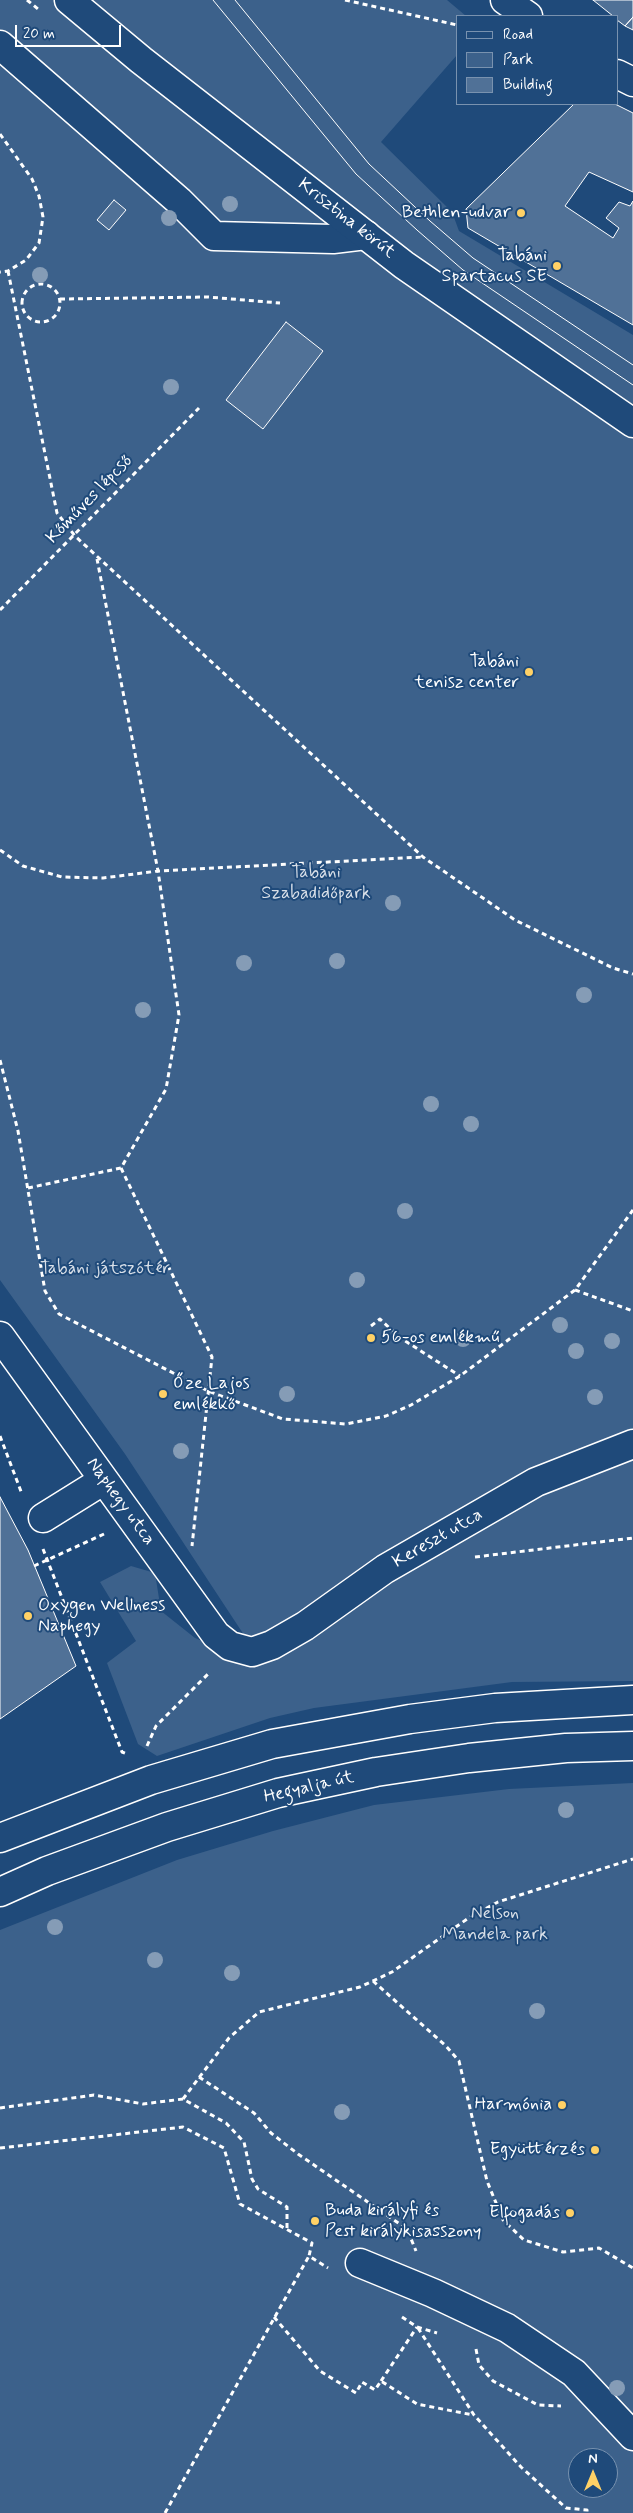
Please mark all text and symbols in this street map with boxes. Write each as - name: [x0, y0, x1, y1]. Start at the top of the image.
- scale bar: [18, 15, 124, 47]
- legend: [456, 15, 618, 105]
- text: 20 m: [23, 24, 55, 44]
- text: Road: [503, 25, 533, 45]
- text: Park: [503, 50, 533, 70]
- text: Building: [503, 75, 553, 95]
- street label: Krisztina körút: [293, 174, 399, 264]
- place label: Bethlen-udvar: [402, 202, 511, 224]
- marker: Bethlen-udvar: [515, 207, 527, 219]
- place label: Tabáni Spartacus SE: [442, 245, 547, 288]
- marker: Tabáni Spartacus SE: [551, 260, 563, 272]
- street label: Kőműves lépcső: [42, 451, 138, 549]
- place label: Tabáni tenisz center: [414, 651, 519, 694]
- marker: Tabáni tenisz center: [523, 666, 535, 678]
- park label: Tabáni Szabadidőpark: [261, 862, 371, 904]
- park label: Tabáni játszótér: [40, 1258, 170, 1280]
- place label: 56-os emlékmű: [381, 1327, 499, 1349]
- marker: 56-os emlékmű: [365, 1332, 377, 1344]
- place label: Őze Lajos emlékkő: [173, 1373, 250, 1416]
- marker: Őze Lajos emlékkő: [157, 1388, 169, 1400]
- street label: Naphegy utca: [81, 1454, 159, 1550]
- street label: Kereszt utca: [389, 1505, 487, 1573]
- place label: Oxygen Wellness Naphegy: [38, 1595, 165, 1638]
- marker: Oxygen Wellness Naphegy: [22, 1610, 34, 1622]
- street label: Hegyalja út: [262, 1767, 356, 1809]
- park label: Nelson Mandela park: [442, 1903, 548, 1946]
- place label: Harmónia: [474, 2094, 552, 2116]
- marker: Harmónia: [556, 2099, 568, 2111]
- place label: Együttérzés: [490, 2139, 585, 2161]
- marker: Együttérzés: [589, 2144, 601, 2156]
- place label: Buda királyfi és Pest királykisasszony: [325, 2200, 481, 2242]
- place label: Elfogadás: [489, 2202, 560, 2224]
- marker: Elfogadás: [564, 2207, 576, 2219]
- marker: Buda királyfi és Pest királykisasszony: [309, 2215, 321, 2227]
- north arrow: [568, 2448, 618, 2498]
- text: N: [588, 2450, 598, 2468]

